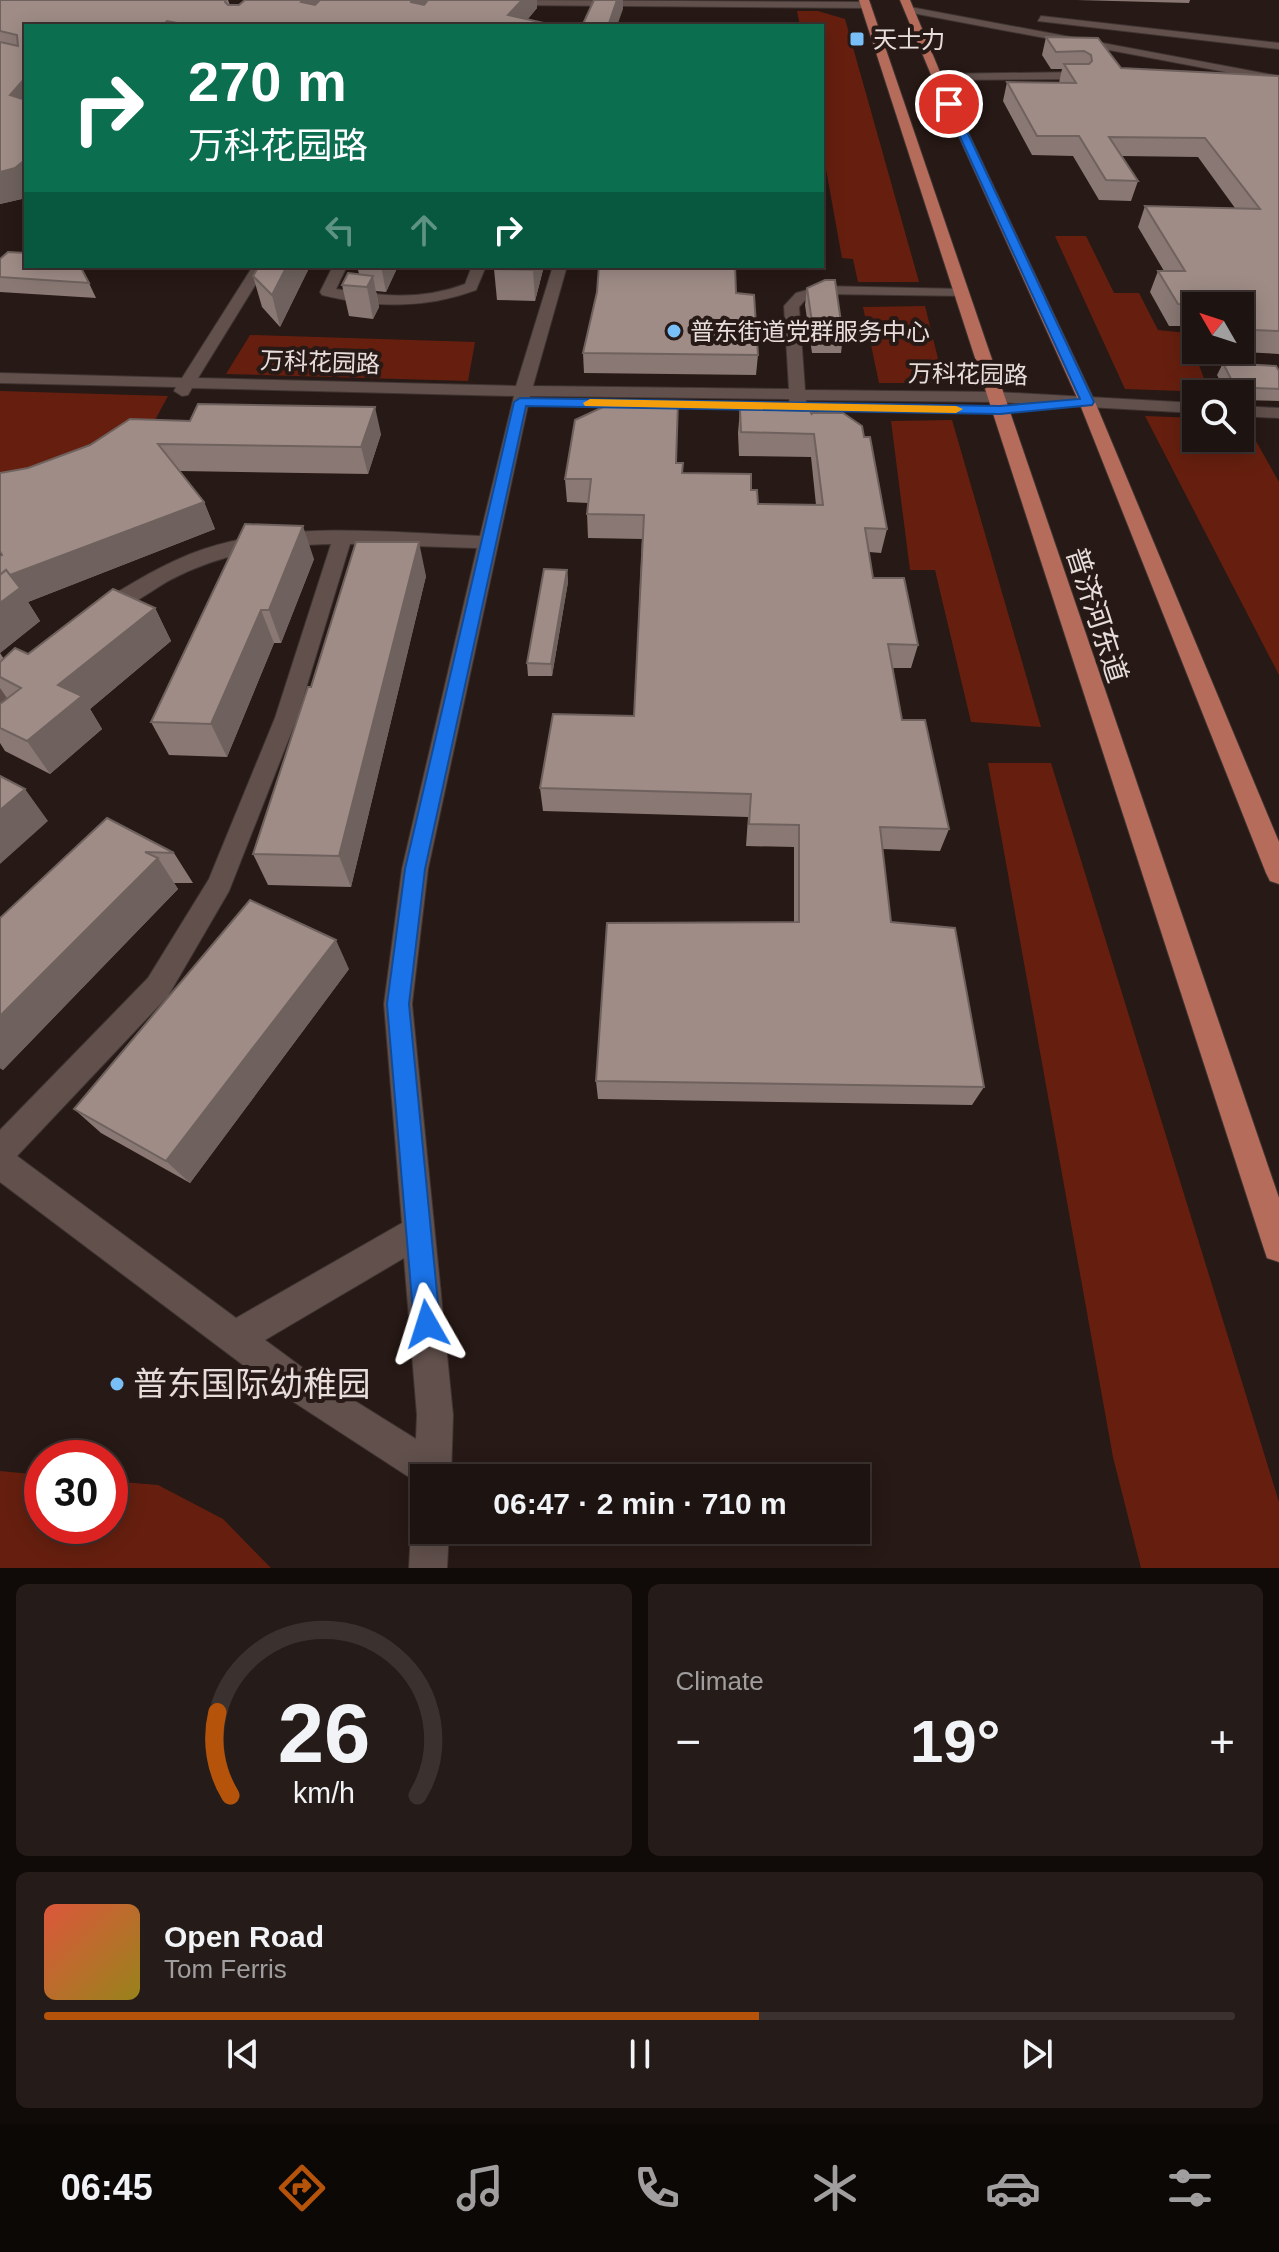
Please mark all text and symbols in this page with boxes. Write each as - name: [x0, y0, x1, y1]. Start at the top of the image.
- place label: 天士力: [873, 26, 945, 53]
- marker: 天士力: [848, 30, 866, 48]
- text: 270 m: [188, 50, 347, 113]
- icon: right: [56, 56, 160, 160]
- pin: [915, 70, 983, 138]
- icon: arrive: [927, 82, 971, 126]
- text: 万科花园路: [188, 125, 368, 166]
- icon: left: [318, 208, 362, 252]
- icon: ahead: [402, 208, 446, 252]
- icon: right: [486, 208, 530, 252]
- north arrow: [1182, 292, 1254, 364]
- map controls: [1182, 292, 1254, 452]
- place label: 普东街道党群服务中心: [690, 318, 930, 345]
- marker: 普东街道党群服务中心: [665, 322, 683, 340]
- street label: 万科花园路: [260, 346, 380, 378]
- street label: 万科花园路: [908, 359, 1028, 389]
- button: search: [1182, 380, 1254, 452]
- street label: 普济河东道: [1061, 544, 1133, 686]
- position arrow: [385, 1282, 469, 1366]
- place label: 普东国际幼稚园: [133, 1365, 371, 1403]
- marker: 普东国际幼稚园: [108, 1375, 126, 1393]
- speed limit sign: 30: [24, 1440, 128, 1544]
- text: 06:47 · 2 min · 710 m: [493, 1487, 787, 1520]
- text: Climate: [676, 1666, 764, 1696]
- text: 26: [277, 1687, 370, 1780]
- text: 19°: [910, 1708, 1001, 1775]
- text: −: [676, 1717, 701, 1766]
- text: +: [1209, 1717, 1235, 1766]
- text: km/h: [293, 1777, 355, 1809]
- text: Open Road: [164, 1920, 324, 1953]
- text: Tom Ferris: [164, 1954, 287, 1984]
- icon: previous: [221, 2032, 265, 2076]
- icon: pause: [618, 2032, 662, 2076]
- icon: next: [1015, 2032, 1059, 2076]
- icon: directions: [274, 2160, 330, 2216]
- icon: music: [452, 2160, 508, 2216]
- icon: phone: [629, 2160, 685, 2216]
- icon: climate: [807, 2160, 863, 2216]
- icon: car: [985, 2160, 1041, 2216]
- icon: filters: [1162, 2160, 1218, 2216]
- text: 06:45: [61, 2167, 153, 2208]

